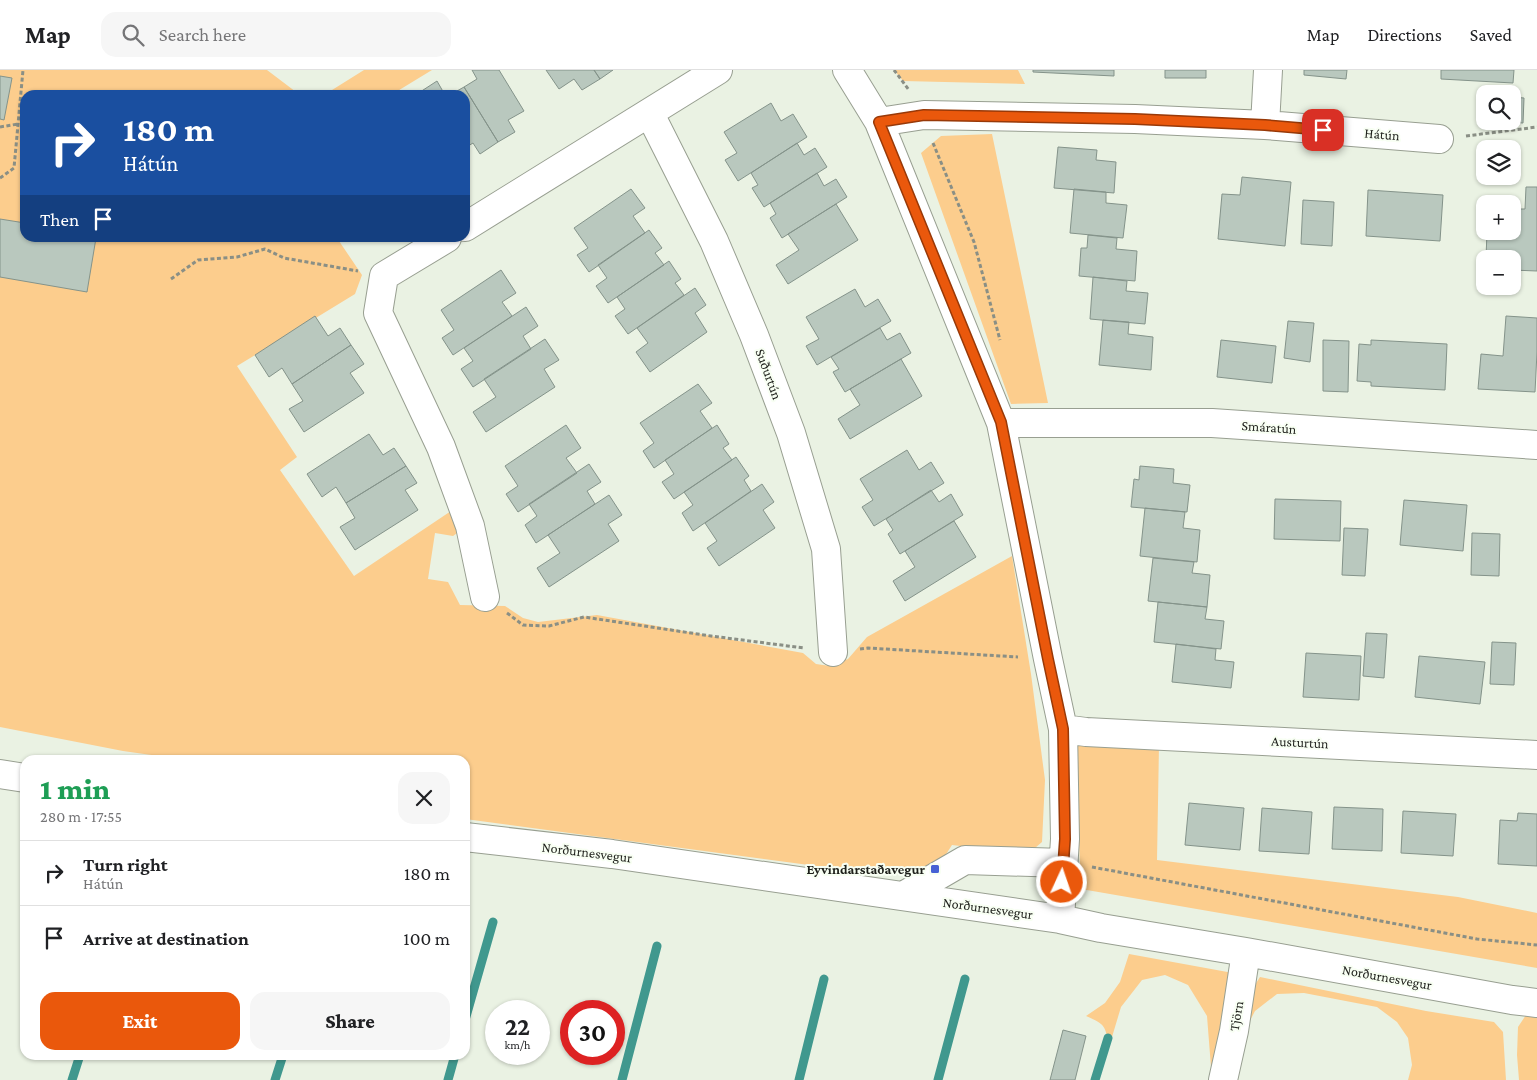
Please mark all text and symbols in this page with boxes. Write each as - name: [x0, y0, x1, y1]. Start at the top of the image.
- search box: [101, 12, 451, 57]
- text: Map: [25, 21, 71, 48]
- icon: search: [119, 21, 147, 49]
- text: Search here: [159, 24, 246, 45]
- text: Map: [1307, 25, 1339, 45]
- text: Directions: [1367, 25, 1442, 45]
- text: Saved: [1470, 25, 1512, 45]
- map controls: [1476, 85, 1521, 295]
- button: search: [1476, 85, 1521, 130]
- pin: [1302, 109, 1344, 151]
- icon: right: [40, 110, 105, 175]
- text: 180 m: [123, 110, 214, 149]
- icon: arrive: [1309, 116, 1337, 144]
- street label: Hátún: [1364, 124, 1401, 144]
- button: layers: [1476, 140, 1521, 185]
- text: Hátún: [123, 151, 178, 176]
- button: +: [1476, 195, 1521, 240]
- icon: arrive: [89, 205, 117, 233]
- text: Then: [40, 209, 79, 230]
- button: −: [1476, 250, 1521, 295]
- street label: Suðurtún: [752, 346, 786, 402]
- street label: Smáratún: [1241, 417, 1297, 437]
- street label: Austurtún: [1271, 733, 1330, 752]
- text: 1 min: [40, 772, 110, 805]
- button: close: [398, 772, 450, 824]
- text: 280 m · 17:55: [40, 808, 122, 825]
- street label: Norðurnesvegur: [541, 839, 633, 865]
- text: Turn right: [83, 854, 168, 875]
- position arrow: [1035, 855, 1087, 907]
- icon: right: [40, 859, 68, 887]
- place label: Eyvindarstaðavegur: [807, 861, 925, 877]
- text: 180 m: [404, 863, 450, 884]
- marker: Eyvindarstaðavegur: [929, 863, 941, 875]
- text: Hátún: [83, 875, 123, 892]
- street label: Norðurnesvegur: [942, 894, 1034, 922]
- icon: arrive: [40, 924, 68, 952]
- text: Arrive at destination: [83, 928, 249, 949]
- text: 100 m: [403, 928, 450, 949]
- street label: Norðurnesvegur: [1341, 961, 1433, 993]
- button: Exit: [40, 992, 240, 1050]
- button: Share: [250, 992, 450, 1050]
- street label: Tjörn: [1226, 999, 1247, 1032]
- speed limit sign: 30: [560, 1000, 625, 1065]
- text: 22: [505, 1013, 530, 1040]
- text: km/h: [505, 1038, 530, 1052]

